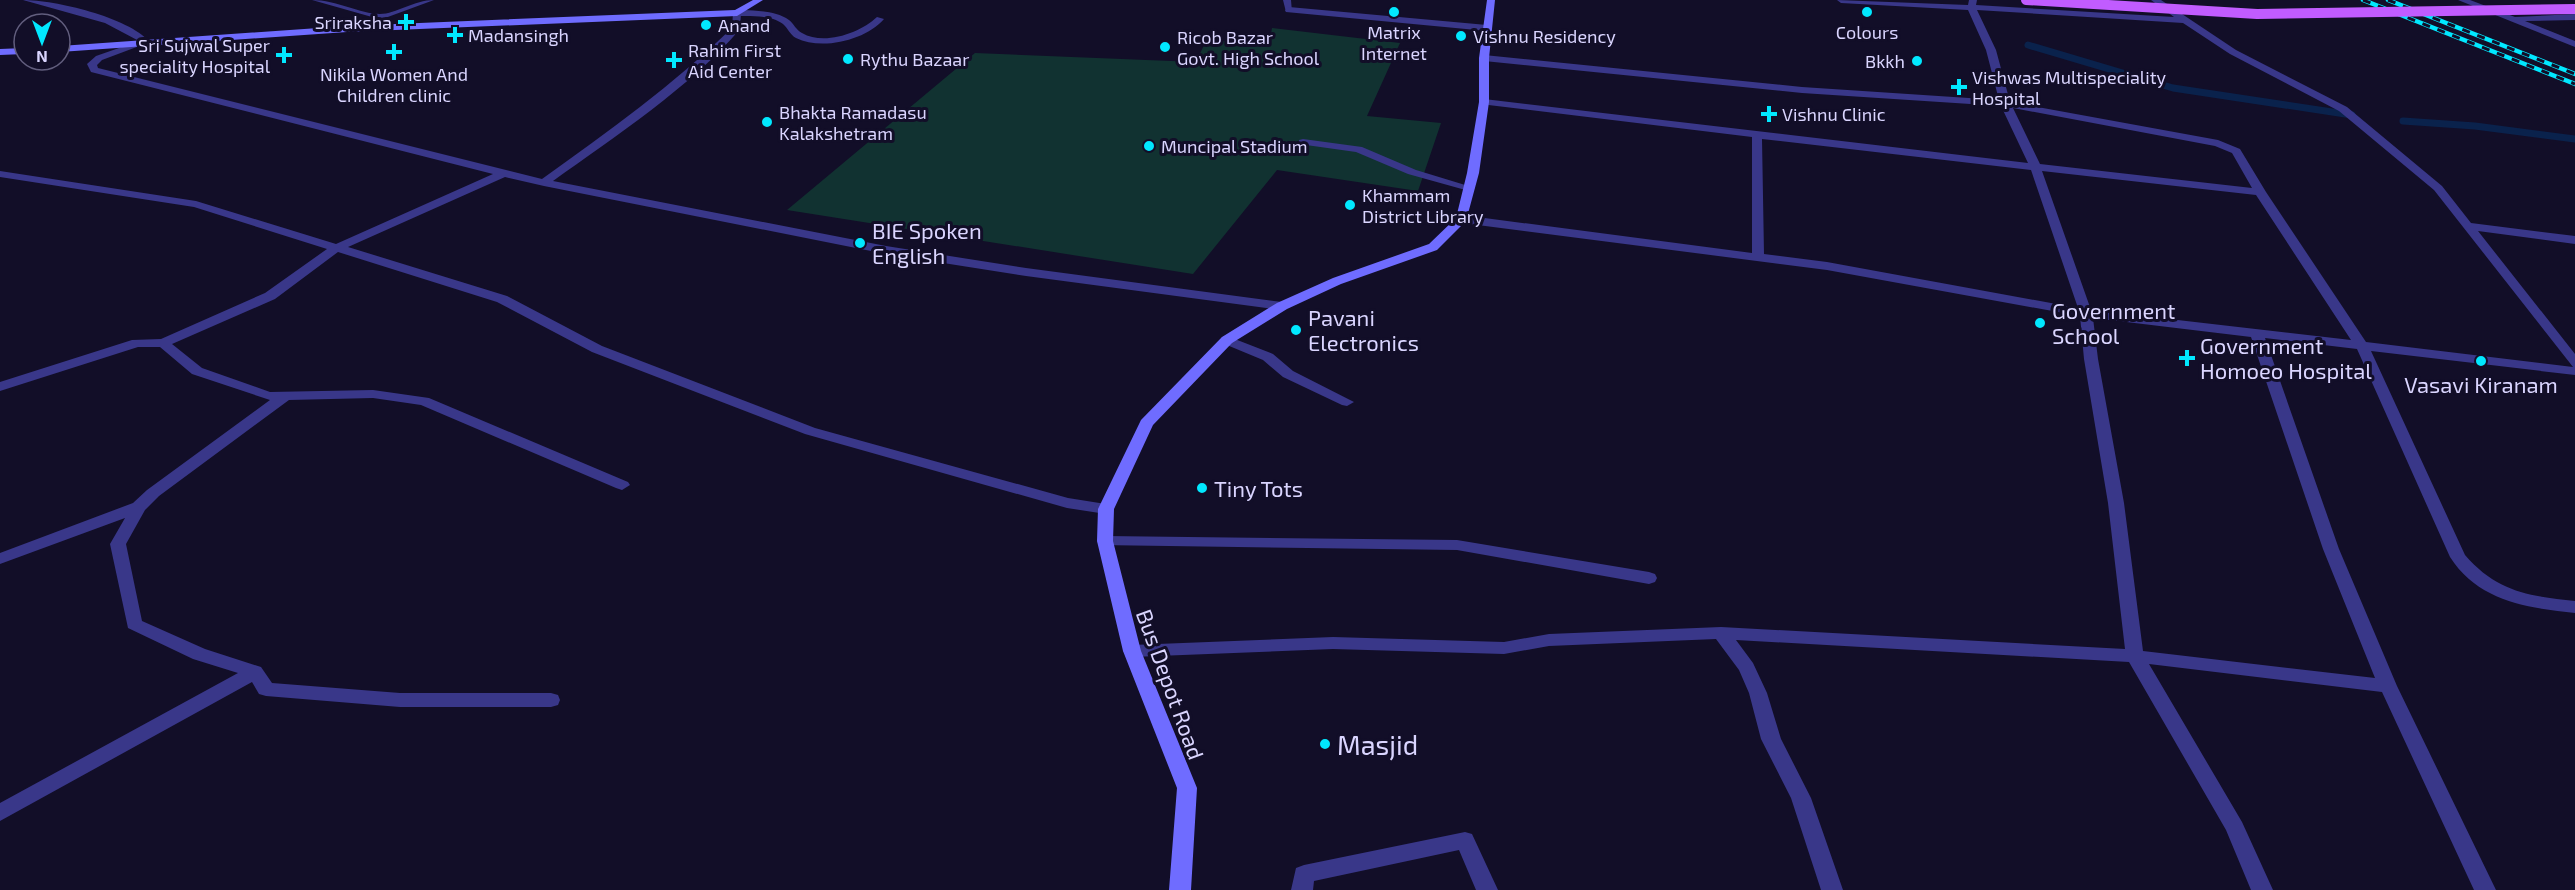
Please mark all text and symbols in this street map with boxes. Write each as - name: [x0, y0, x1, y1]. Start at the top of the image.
- marker: Matrix Internet: [1387, 5, 1401, 19]
- marker: Colours: [1860, 5, 1874, 19]
- place label: Sriraksha: [314, 11, 392, 33]
- north arrow: [12, 12, 72, 72]
- marker: Sriraksha: [397, 13, 415, 31]
- place label: Anand: [718, 14, 770, 36]
- marker: Anand: [699, 18, 713, 32]
- place label: Matrix Internet: [1361, 21, 1427, 64]
- place label: Colours: [1836, 21, 1898, 43]
- place label: Madansingh: [468, 24, 569, 46]
- place label: Vishnu Residency: [1473, 25, 1616, 47]
- marker: Madansingh: [446, 26, 464, 44]
- place label: Ricob Bazar Govt. High School: [1177, 26, 1320, 69]
- marker: Vishnu Residency: [1454, 29, 1468, 43]
- place label: Sri Sujwal Super speciality Hospital: [119, 34, 271, 77]
- place label: Rahim First Aid Center: [688, 39, 781, 82]
- marker: Ricob Bazar Govt. High School: [1158, 40, 1172, 54]
- marker: Nikila Women And Children clinic: [385, 43, 403, 61]
- marker: Sri Sujwal Super speciality Hospital: [275, 46, 293, 64]
- text: N: [36, 48, 48, 67]
- place label: Rythu Bazaar: [860, 48, 969, 70]
- place label: Bkkh: [1865, 50, 1905, 72]
- marker: Rahim First Aid Center: [665, 51, 683, 69]
- marker: Rythu Bazaar: [841, 52, 855, 66]
- marker: Bkkh: [1910, 54, 1924, 68]
- place label: Nikila Women And Children clinic: [320, 63, 468, 106]
- place label: Vishwas Multispeciality Hospital: [1972, 66, 2166, 109]
- marker: Vishwas Multispeciality Hospital: [1950, 78, 1968, 96]
- place label: Bhakta Ramadasu Kalakshetram: [779, 101, 927, 144]
- place label: Vishnu Clinic: [1782, 103, 1886, 125]
- marker: Vishnu Clinic: [1760, 105, 1778, 123]
- marker: Bhakta Ramadasu Kalakshetram: [760, 115, 774, 129]
- place label: Muncipal Stadium: [1161, 135, 1308, 157]
- marker: Muncipal Stadium: [1142, 139, 1156, 153]
- place label: Khammam District Library: [1362, 184, 1484, 227]
- marker: Khammam District Library: [1343, 198, 1357, 212]
- place label: BIE Spoken English: [872, 217, 982, 268]
- marker: BIE Spoken English: [853, 236, 867, 250]
- place label: Government School: [2052, 297, 2175, 348]
- place label: Pavani Electronics: [1308, 304, 1419, 355]
- marker: Government School: [2033, 316, 2047, 330]
- marker: Pavani Electronics: [1289, 323, 1303, 337]
- place label: Government Homoeo Hospital: [2200, 332, 2372, 383]
- marker: Government Homoeo Hospital: [2178, 349, 2196, 367]
- marker: Vasavi Kiranam: [2474, 354, 2488, 368]
- place label: Vasavi Kiranam: [2404, 371, 2558, 397]
- place label: Tiny Tots: [1214, 475, 1303, 501]
- marker: Tiny Tots: [1195, 481, 1209, 495]
- street label: Bus Depot Road: [1132, 605, 1210, 763]
- place label: Masjid: [1337, 728, 1418, 761]
- marker: Masjid: [1318, 737, 1332, 751]

